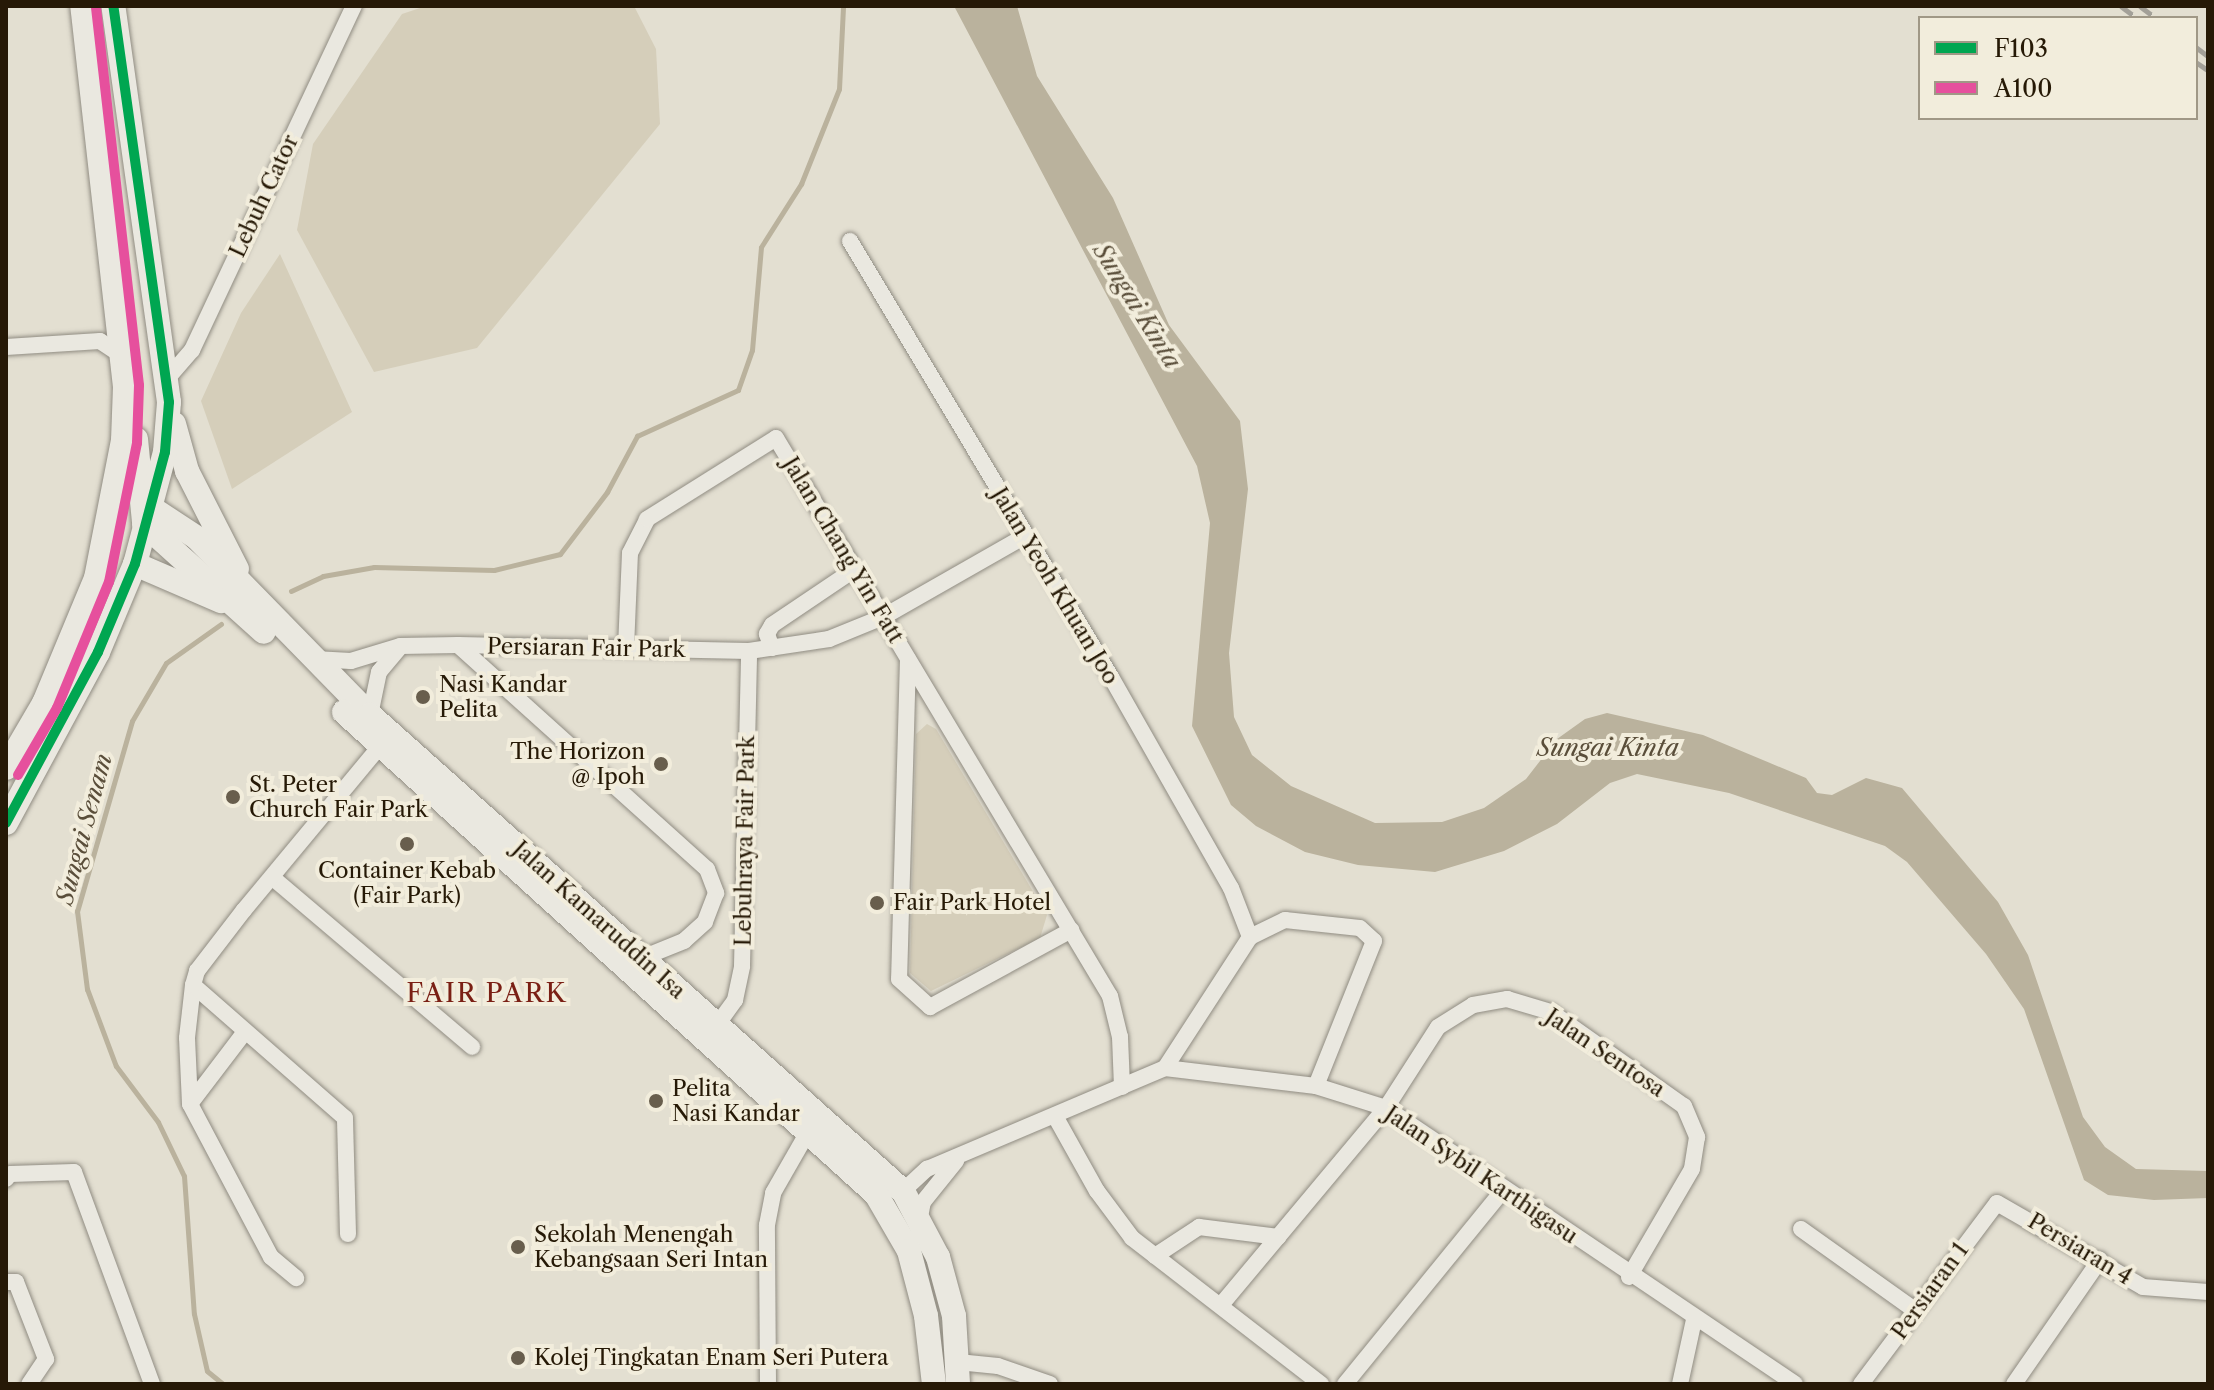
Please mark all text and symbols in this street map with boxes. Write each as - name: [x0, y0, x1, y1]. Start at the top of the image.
- legend: [1918, 16, 2198, 120]
- text: F103: [1994, 34, 2048, 63]
- text: A100: [1994, 74, 2053, 103]
- street label: Lebuh Cator: [224, 130, 304, 262]
- water label: Sungai Kinta: [1087, 238, 1187, 374]
- street label: Jalan Chang Yin Fatt: [777, 452, 909, 648]
- street label: Jalan Yeoh Khuan Joo: [986, 483, 1124, 689]
- street label: Persiaran Fair Park: [487, 633, 685, 663]
- place label: Nasi Kandar Pelita: [439, 671, 567, 722]
- marker: Nasi Kandar Pelita: [414, 688, 432, 706]
- water label: Sungai Kinta: [1537, 734, 1679, 762]
- street label: Lebuhraya Fair Park: [730, 735, 760, 947]
- place label: The Horizon @ Ipoh: [510, 738, 645, 790]
- water label: Sungai Senam: [50, 750, 118, 908]
- marker: The Horizon @ Ipoh: [652, 755, 670, 773]
- place label: St. Peter Church Fair Park: [249, 771, 428, 822]
- marker: St. Peter Church Fair Park: [224, 788, 242, 806]
- marker: Container Kebab (Fair Park): [398, 835, 416, 853]
- street label: Jalan Kamaruddin Isa: [507, 836, 691, 1004]
- place label: Container Kebab (Fair Park): [318, 857, 496, 908]
- place label: Fair Park Hotel: [893, 890, 1052, 916]
- marker: Fair Park Hotel: [868, 894, 886, 912]
- district label: FAIR PARK: [406, 978, 568, 1010]
- street label: Jalan Sentosa: [1540, 1003, 1670, 1103]
- place label: Pelita Nasi Kandar: [672, 1075, 800, 1126]
- marker: Pelita Nasi Kandar: [647, 1092, 665, 1110]
- street label: Jalan Sybil Karthigasu: [1380, 1101, 1582, 1249]
- street label: Persiaran 4: [2023, 1208, 2137, 1290]
- place label: Sekolah Menengah Kebangsaan Seri Intan: [534, 1221, 768, 1272]
- street label: Persiaran 1: [1886, 1237, 1974, 1345]
- marker: Sekolah Menengah Kebangsaan Seri Intan: [509, 1238, 527, 1256]
- place label: Kolej Tingkatan Enam Seri Putera: [534, 1345, 889, 1371]
- marker: Kolej Tingkatan Enam Seri Putera: [509, 1349, 527, 1367]

